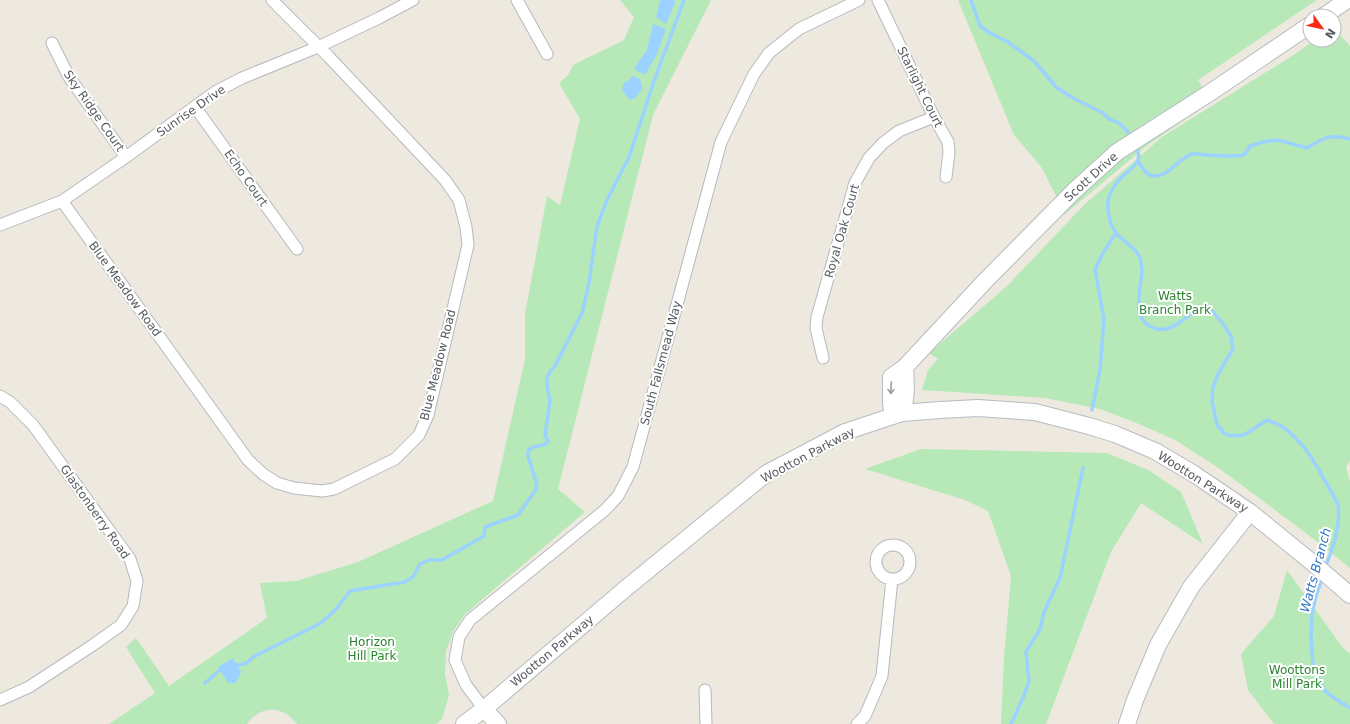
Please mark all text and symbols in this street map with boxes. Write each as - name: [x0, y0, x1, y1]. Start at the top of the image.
- north arrow: [1302, 8, 1342, 48]
- text: N: [1322, 26, 1338, 41]
- street label: Starlight Court: [894, 44, 946, 130]
- street label: Sky Ridge Court: [61, 68, 127, 155]
- street label: Sunrise Drive: [154, 82, 228, 140]
- street label: Echo Court: [221, 147, 271, 209]
- street label: Scott Drive: [1062, 149, 1120, 205]
- street label: Royal Oak Court: [822, 182, 862, 280]
- street label: Blue Meadow Road: [86, 239, 164, 339]
- park label: Watts Branch Park: [1139, 289, 1211, 317]
- street label: South Fallsmead Way: [638, 299, 684, 427]
- street label: Blue Meadow Road: [417, 308, 459, 422]
- one-way arrow: [887, 381, 895, 394]
- street label: Wootton Parkway: [759, 424, 857, 486]
- street label: Wootton Parkway: [1155, 448, 1251, 516]
- street label: Glastonberry Road: [57, 462, 133, 562]
- water label: Watts Branch: [1297, 526, 1334, 614]
- street label: Wootton Parkway: [508, 612, 596, 690]
- park label: Horizon Hill Park: [348, 635, 396, 663]
- park label: Woottons Mill Park: [1269, 663, 1325, 691]

